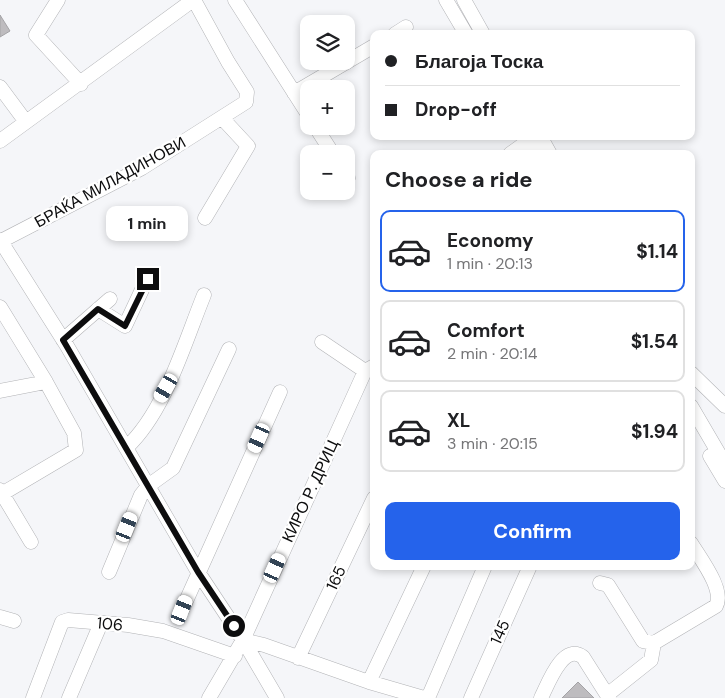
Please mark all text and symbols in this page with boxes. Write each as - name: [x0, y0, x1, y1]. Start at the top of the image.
- map controls: [300, 15, 355, 200]
- button: layers: [300, 15, 355, 70]
- text: Благоја Тоска: [415, 49, 543, 74]
- button: +: [300, 80, 355, 135]
- text: Drop-off: [415, 97, 497, 122]
- street label: БРАЌА МИЛАДИНОВИ: [31, 132, 189, 232]
- button: −: [300, 145, 355, 200]
- text: Choose a ride: [385, 165, 533, 194]
- callout: 1 min: [107, 206, 189, 242]
- text: 1 min: [128, 213, 166, 234]
- text: Economy: [447, 228, 534, 253]
- icon: car: [387, 229, 432, 274]
- text: $1.14: [636, 239, 678, 264]
- text: 1 min · 20:13: [447, 253, 533, 274]
- route end: [137, 268, 159, 290]
- text: Comfort: [447, 318, 525, 343]
- icon: car: [387, 319, 432, 364]
- text: $1.54: [631, 329, 678, 354]
- text: 2 min · 20:14: [447, 343, 537, 364]
- car: [152, 371, 179, 405]
- text: XL: [447, 408, 470, 433]
- icon: car: [387, 409, 432, 454]
- text: $1.94: [631, 419, 678, 444]
- car: [246, 421, 271, 455]
- text: 3 min · 20:15: [447, 433, 538, 454]
- street label: КИРО Р. ДРИЦ: [277, 436, 343, 546]
- button: Confirm: [385, 502, 680, 560]
- car: [114, 510, 139, 544]
- car: [262, 551, 287, 585]
- street label: 165: [321, 562, 351, 594]
- car: [169, 593, 194, 627]
- street label: 106: [96, 612, 124, 636]
- route start: [223, 615, 245, 637]
- street label: 145: [485, 617, 515, 647]

